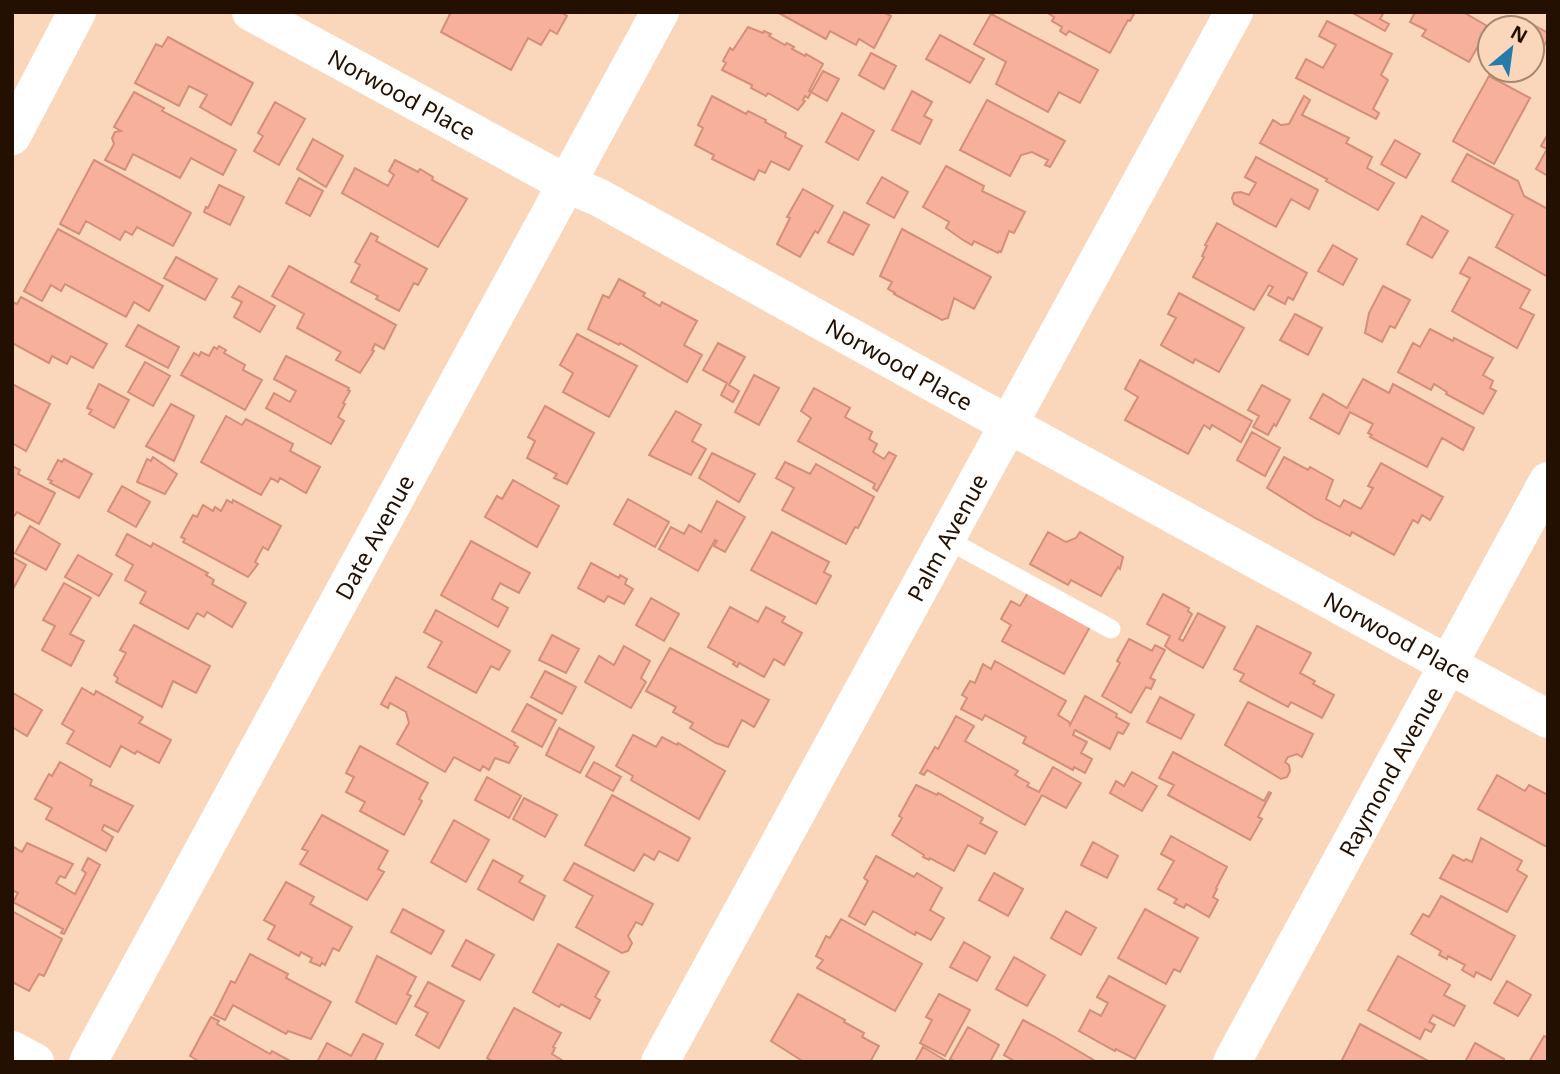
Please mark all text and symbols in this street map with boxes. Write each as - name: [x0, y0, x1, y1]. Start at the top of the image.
- north arrow: [1476, 14, 1546, 84]
- text: N: [1506, 19, 1532, 49]
- street label: Norwood Place: [323, 41, 482, 147]
- street label: Norwood Place: [820, 310, 979, 418]
- street label: Palm Avenue: [899, 468, 995, 607]
- street label: Date Avenue: [327, 469, 421, 605]
- street label: Norwood Place: [1318, 584, 1477, 690]
- street label: Raymond Avenue: [1331, 680, 1449, 862]

